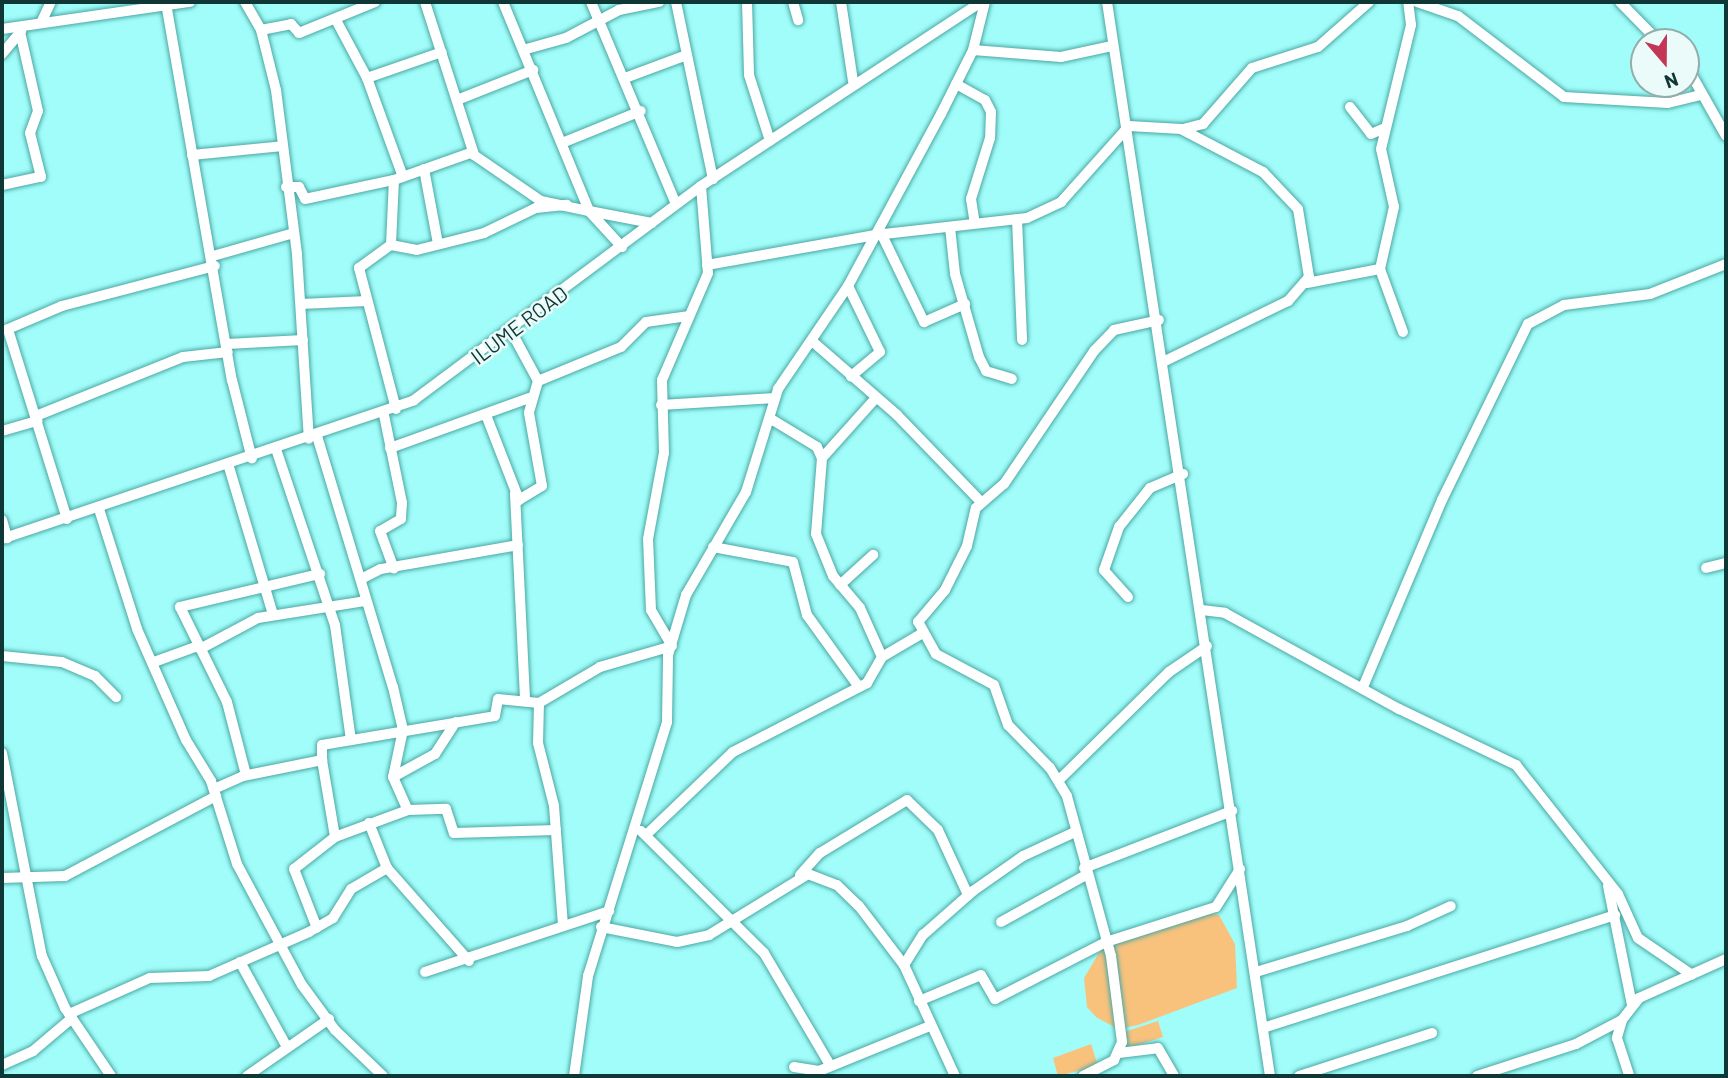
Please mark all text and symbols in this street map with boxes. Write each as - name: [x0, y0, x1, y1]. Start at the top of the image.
- north arrow: [1630, 28, 1700, 98]
- text: N: [1662, 68, 1682, 94]
- street label: ILUME ROAD: [466, 280, 572, 370]

